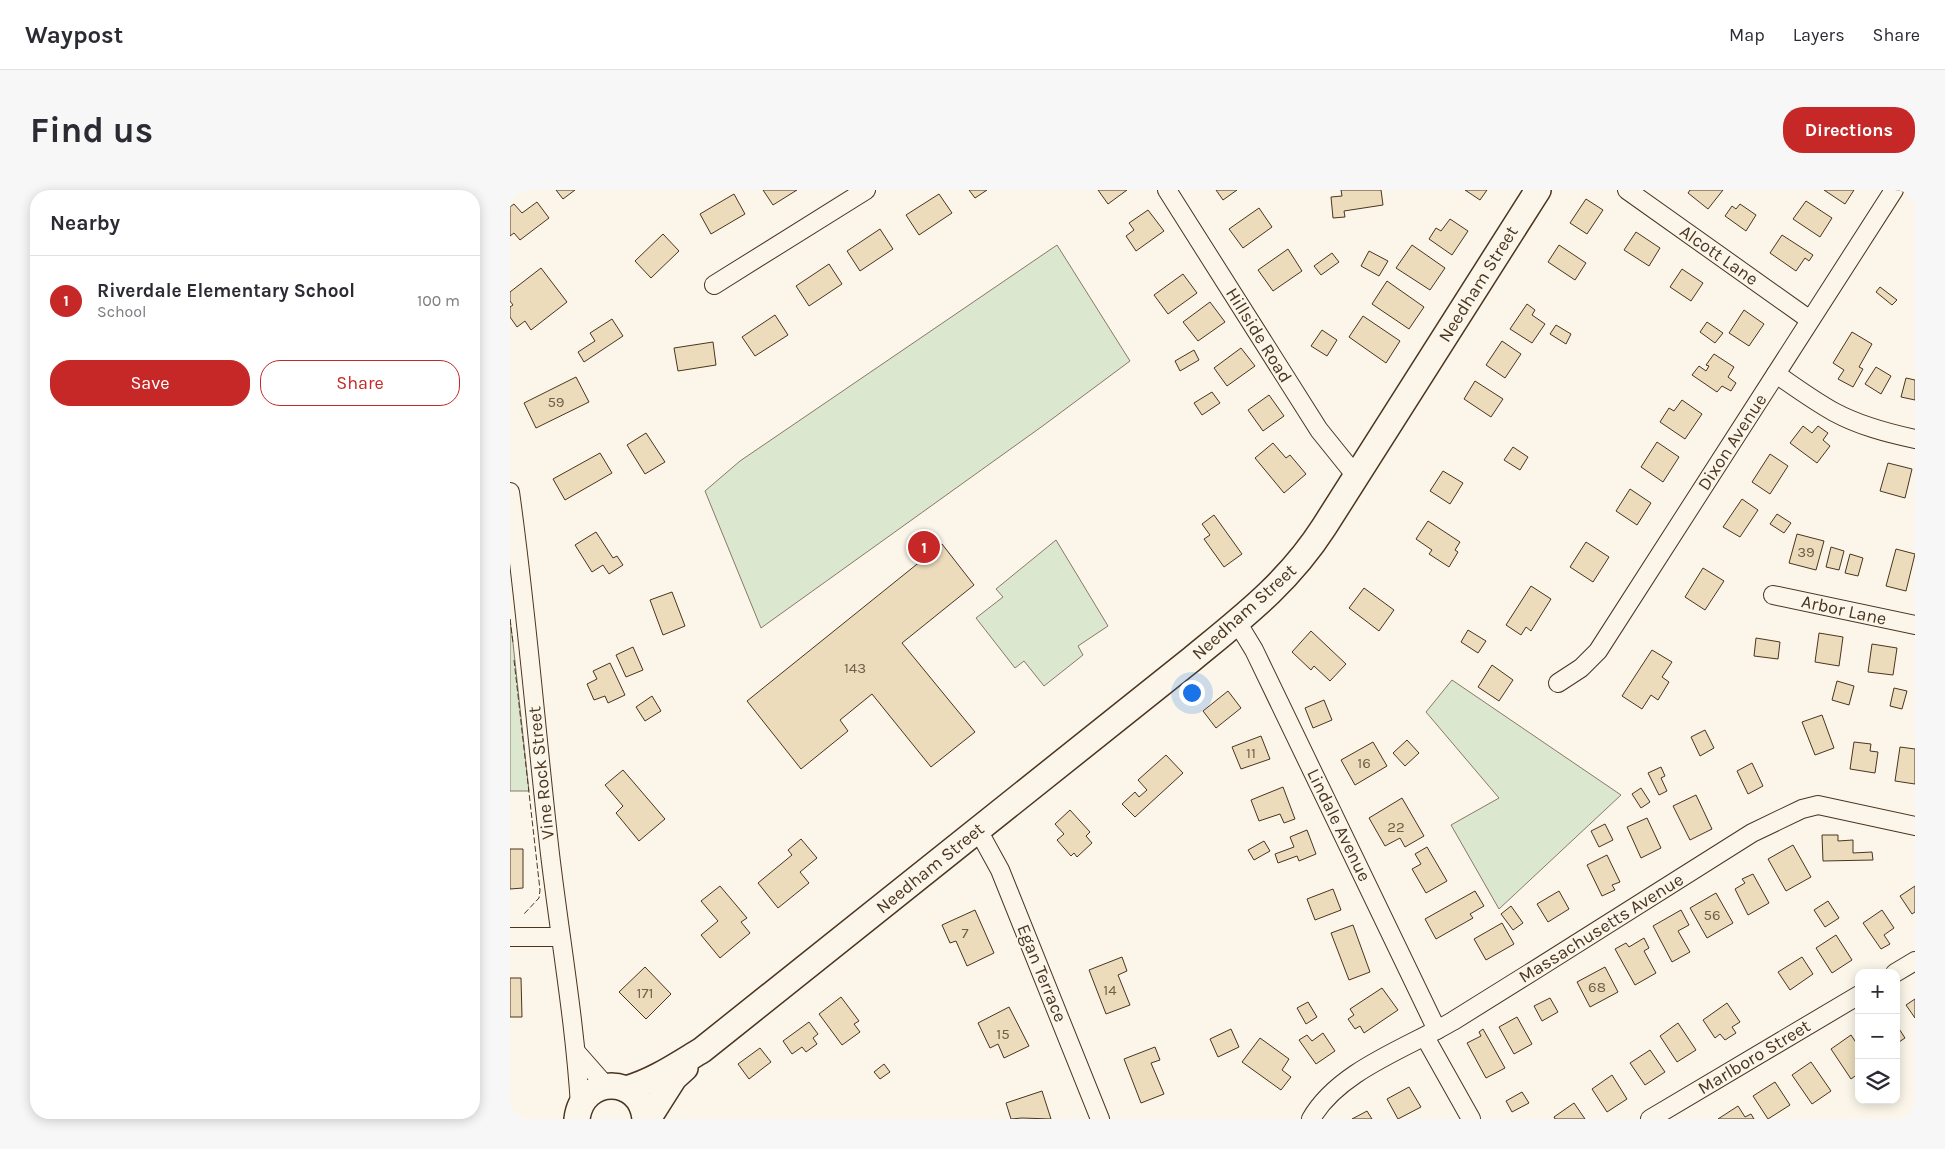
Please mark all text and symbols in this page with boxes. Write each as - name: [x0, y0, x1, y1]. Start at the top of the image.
- text: Waypost: [25, 21, 123, 49]
- text: Map: [1729, 24, 1765, 46]
- text: Layers: [1793, 24, 1845, 46]
- text: Share: [1873, 24, 1920, 46]
- button: Directions: [1783, 107, 1915, 153]
- text: Find us: [30, 110, 153, 151]
- text: Nearby: [50, 211, 120, 235]
- street label: Alcott Lane: [1676, 220, 1762, 290]
- street label: Needham Street: [1433, 222, 1523, 346]
- text: Riverdale Elementary School: [97, 280, 355, 302]
- street label: Hillside Road: [1221, 283, 1297, 387]
- text: 1: [63, 291, 69, 310]
- text: 100 m: [417, 291, 460, 310]
- text: School: [97, 302, 147, 321]
- button: Save: [50, 360, 250, 406]
- button: Share: [260, 360, 460, 406]
- street label: Dixon Avenue: [1693, 390, 1771, 494]
- house number: 59: [547, 393, 565, 411]
- pin: 1: [908, 528, 940, 566]
- house number: 39: [1797, 543, 1815, 561]
- street label: Needham Street: [1187, 559, 1301, 665]
- street label: Arbor Lane: [1799, 590, 1889, 630]
- house number: 143: [844, 659, 866, 677]
- your location: [1179, 680, 1205, 706]
- street label: Vine Rock Street: [523, 705, 559, 841]
- house number: 11: [1246, 744, 1256, 762]
- house number: 16: [1357, 754, 1371, 772]
- street label: Lindale Avenue: [1302, 765, 1376, 885]
- street label: Needham Street: [871, 818, 989, 918]
- house number: 22: [1387, 818, 1405, 836]
- street label: Massachusetts Avenue: [1515, 868, 1687, 988]
- house number: 56: [1703, 906, 1721, 924]
- street label: Egan Terrace: [1012, 921, 1072, 1025]
- house number: 7: [961, 924, 969, 942]
- map controls: [1855, 969, 1900, 1104]
- button: +: [1855, 969, 1900, 1014]
- house number: 68: [1588, 978, 1606, 996]
- house number: 14: [1103, 981, 1117, 999]
- house number: 171: [637, 984, 653, 1002]
- button: −: [1855, 1014, 1900, 1059]
- street label: Marlboro Street: [1694, 1015, 1814, 1099]
- house number: 15: [996, 1025, 1010, 1043]
- button: layers: [1855, 1059, 1900, 1104]

